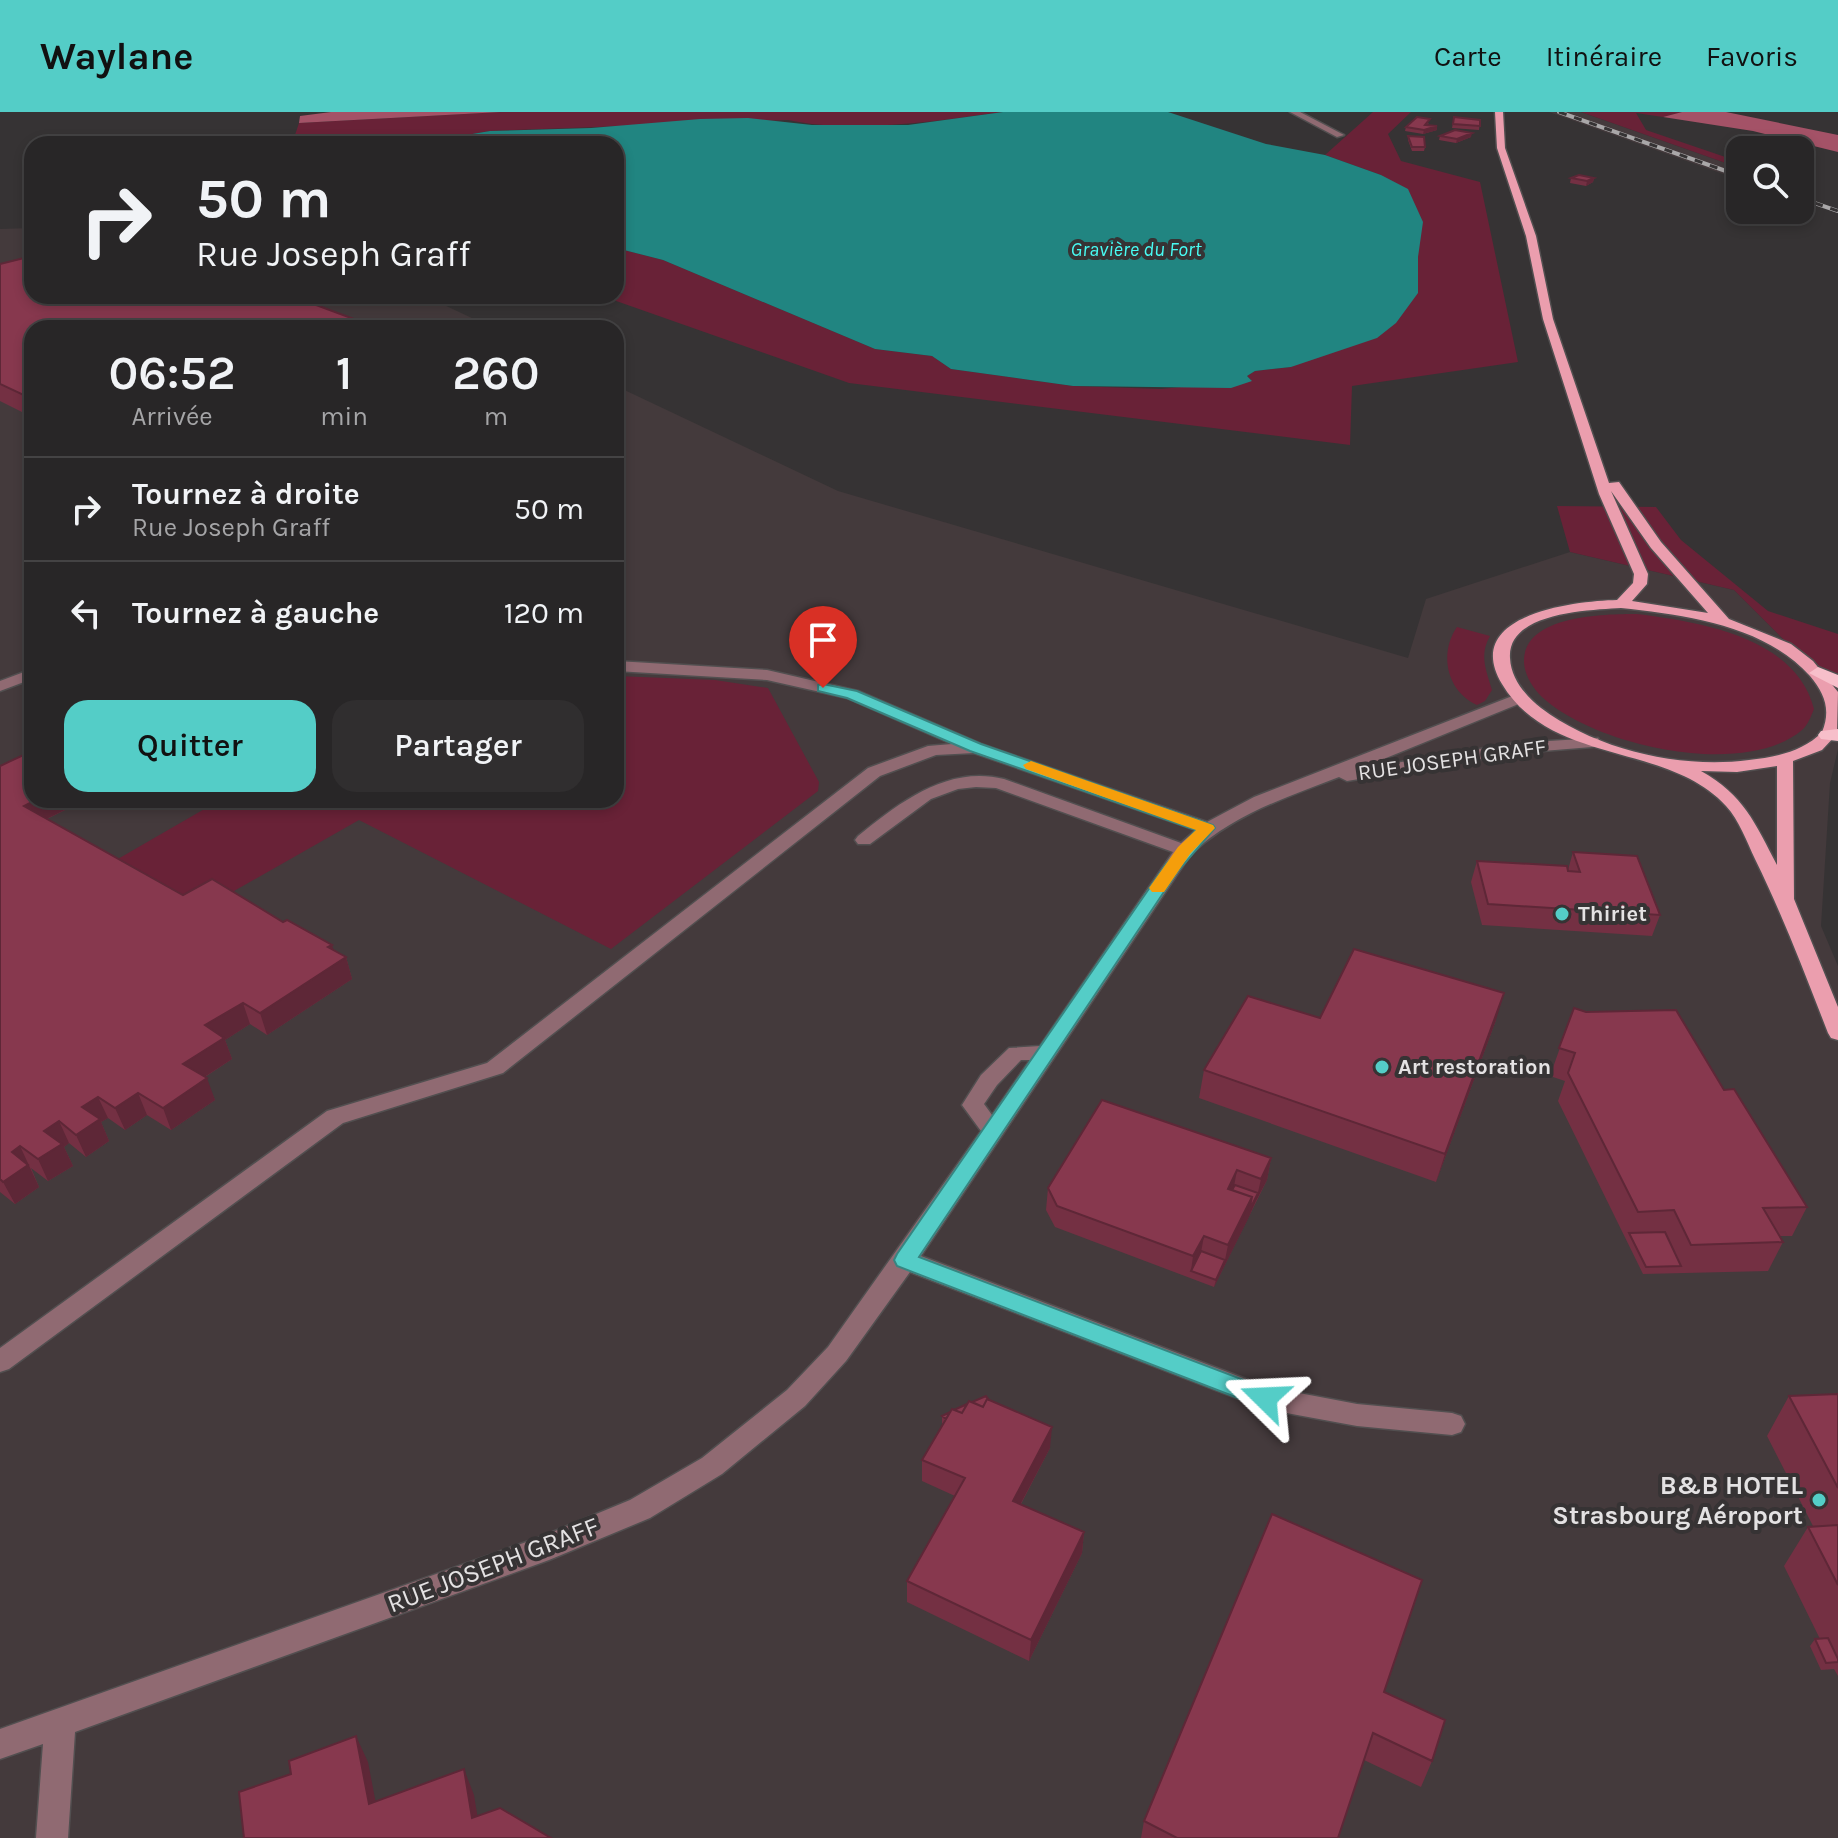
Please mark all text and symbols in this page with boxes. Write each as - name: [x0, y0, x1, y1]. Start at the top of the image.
- text: Waylane: [40, 34, 193, 79]
- text: Carte: [1434, 40, 1502, 73]
- text: Itinéraire: [1546, 40, 1662, 73]
- text: Favoris: [1706, 40, 1798, 73]
- map controls: [1726, 136, 1814, 224]
- button: search: [1726, 136, 1814, 224]
- text: 50 m: [196, 166, 331, 231]
- icon: right: [64, 168, 168, 272]
- text: Rue Joseph Graff: [196, 233, 470, 275]
- water label: Gravière du Fort: [1071, 238, 1202, 261]
- text: 06:52: [108, 345, 236, 401]
- text: 1: [336, 345, 352, 401]
- text: 260: [452, 345, 540, 401]
- text: Arrivée: [131, 401, 213, 432]
- text: min: [320, 401, 368, 432]
- text: m: [484, 401, 508, 432]
- text: Tournez à droite: [132, 476, 360, 512]
- icon: right: [64, 487, 108, 531]
- text: 50 m: [514, 491, 584, 527]
- text: Rue Joseph Graff: [132, 512, 330, 543]
- icon: left: [64, 591, 108, 635]
- text: Tournez à gauche: [132, 595, 379, 631]
- text: 120 m: [504, 595, 584, 631]
- pin: [789, 606, 857, 688]
- icon: arrive: [801, 618, 845, 662]
- button: Quitter: [64, 700, 316, 792]
- button: Partager: [332, 700, 584, 792]
- street label: RUE JOSEPH GRAFF: [1356, 734, 1548, 786]
- place label: Thiriet: [1578, 901, 1647, 927]
- marker: Thiriet: [1553, 905, 1571, 923]
- place label: Art restoration: [1398, 1054, 1551, 1080]
- marker: Art restoration: [1373, 1058, 1391, 1076]
- position arrow: [1223, 1356, 1307, 1440]
- place label: B&B HOTEL Strasbourg Aéroport: [1552, 1470, 1803, 1531]
- marker: B&B HOTEL Strasbourg Aéroport: [1810, 1491, 1828, 1509]
- street label: RUE JOSEPH GRAFF: [383, 1510, 603, 1620]

